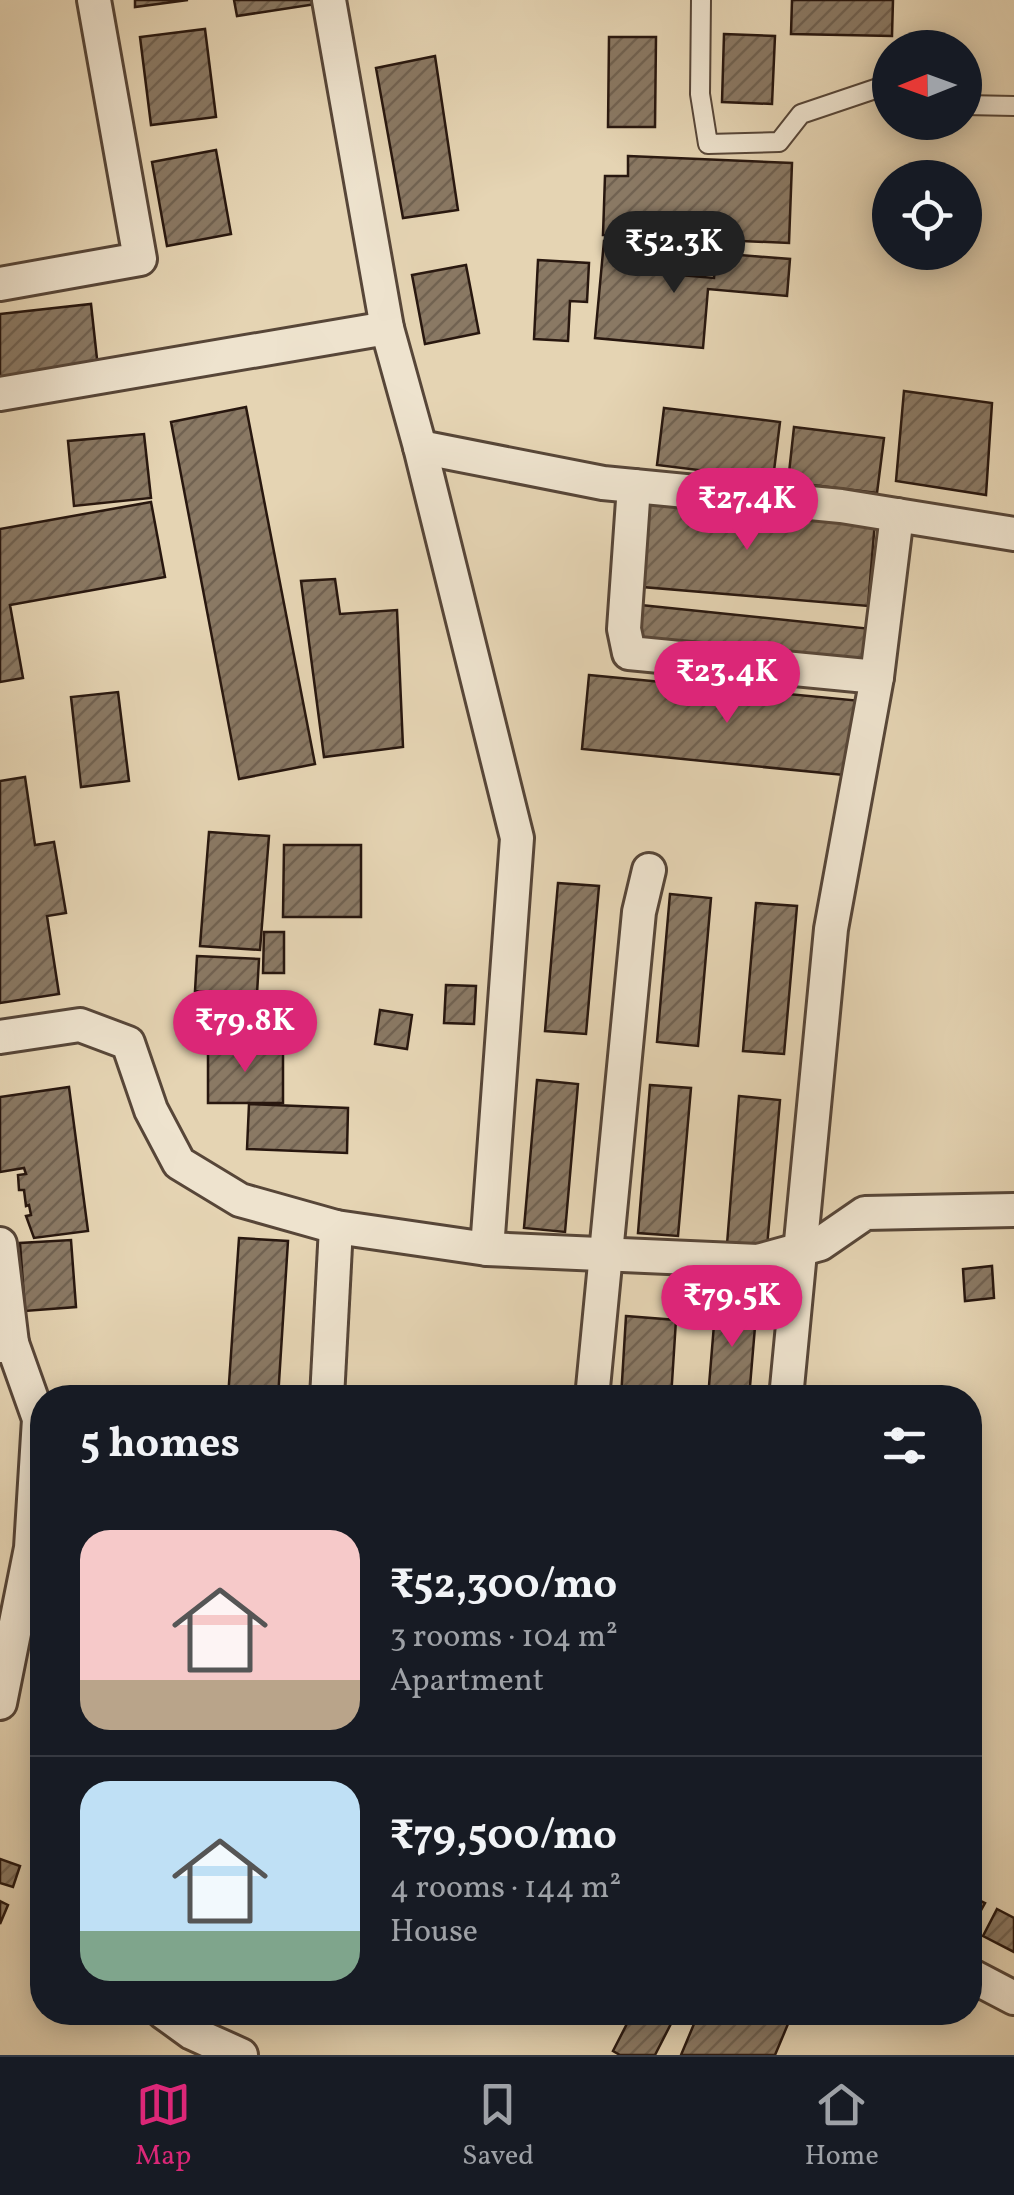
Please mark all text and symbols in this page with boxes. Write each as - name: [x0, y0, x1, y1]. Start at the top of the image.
- north arrow: [872, 30, 982, 140]
- map controls: [872, 30, 982, 270]
- button: locate: [872, 160, 982, 270]
- pin: ₹52.3K: [593, 211, 755, 296]
- text: ₹52.3K: [625, 221, 723, 265]
- pin: ₹27.4K: [666, 468, 828, 553]
- text: ₹27.4K: [698, 478, 796, 522]
- pin: ₹23.4K: [646, 641, 808, 726]
- text: ₹23.4K: [676, 651, 778, 695]
- pin: ₹79.8K: [164, 990, 326, 1075]
- text: ₹79.8K: [195, 1000, 295, 1044]
- pin: ₹79.5K: [651, 1265, 813, 1350]
- text: ₹79.5K: [683, 1275, 781, 1319]
- text: 5 homes: [80, 1416, 240, 1475]
- icon: filters: [877, 1418, 932, 1473]
- text: ₹52,300/mo: [390, 1557, 617, 1616]
- icon: home: [160, 1570, 280, 1690]
- text: 3 rooms · 104 m²: [390, 1616, 618, 1660]
- text: Apartment: [390, 1660, 544, 1704]
- text: ₹79,500/mo: [390, 1808, 617, 1867]
- icon: home: [160, 1821, 280, 1941]
- text: 4 rooms · 144 m²: [390, 1867, 621, 1911]
- text: House: [390, 1911, 478, 1955]
- tab: Map: [135, 2077, 191, 2176]
- tab: Saved: [462, 2077, 534, 2176]
- tab: Home: [805, 2077, 879, 2176]

